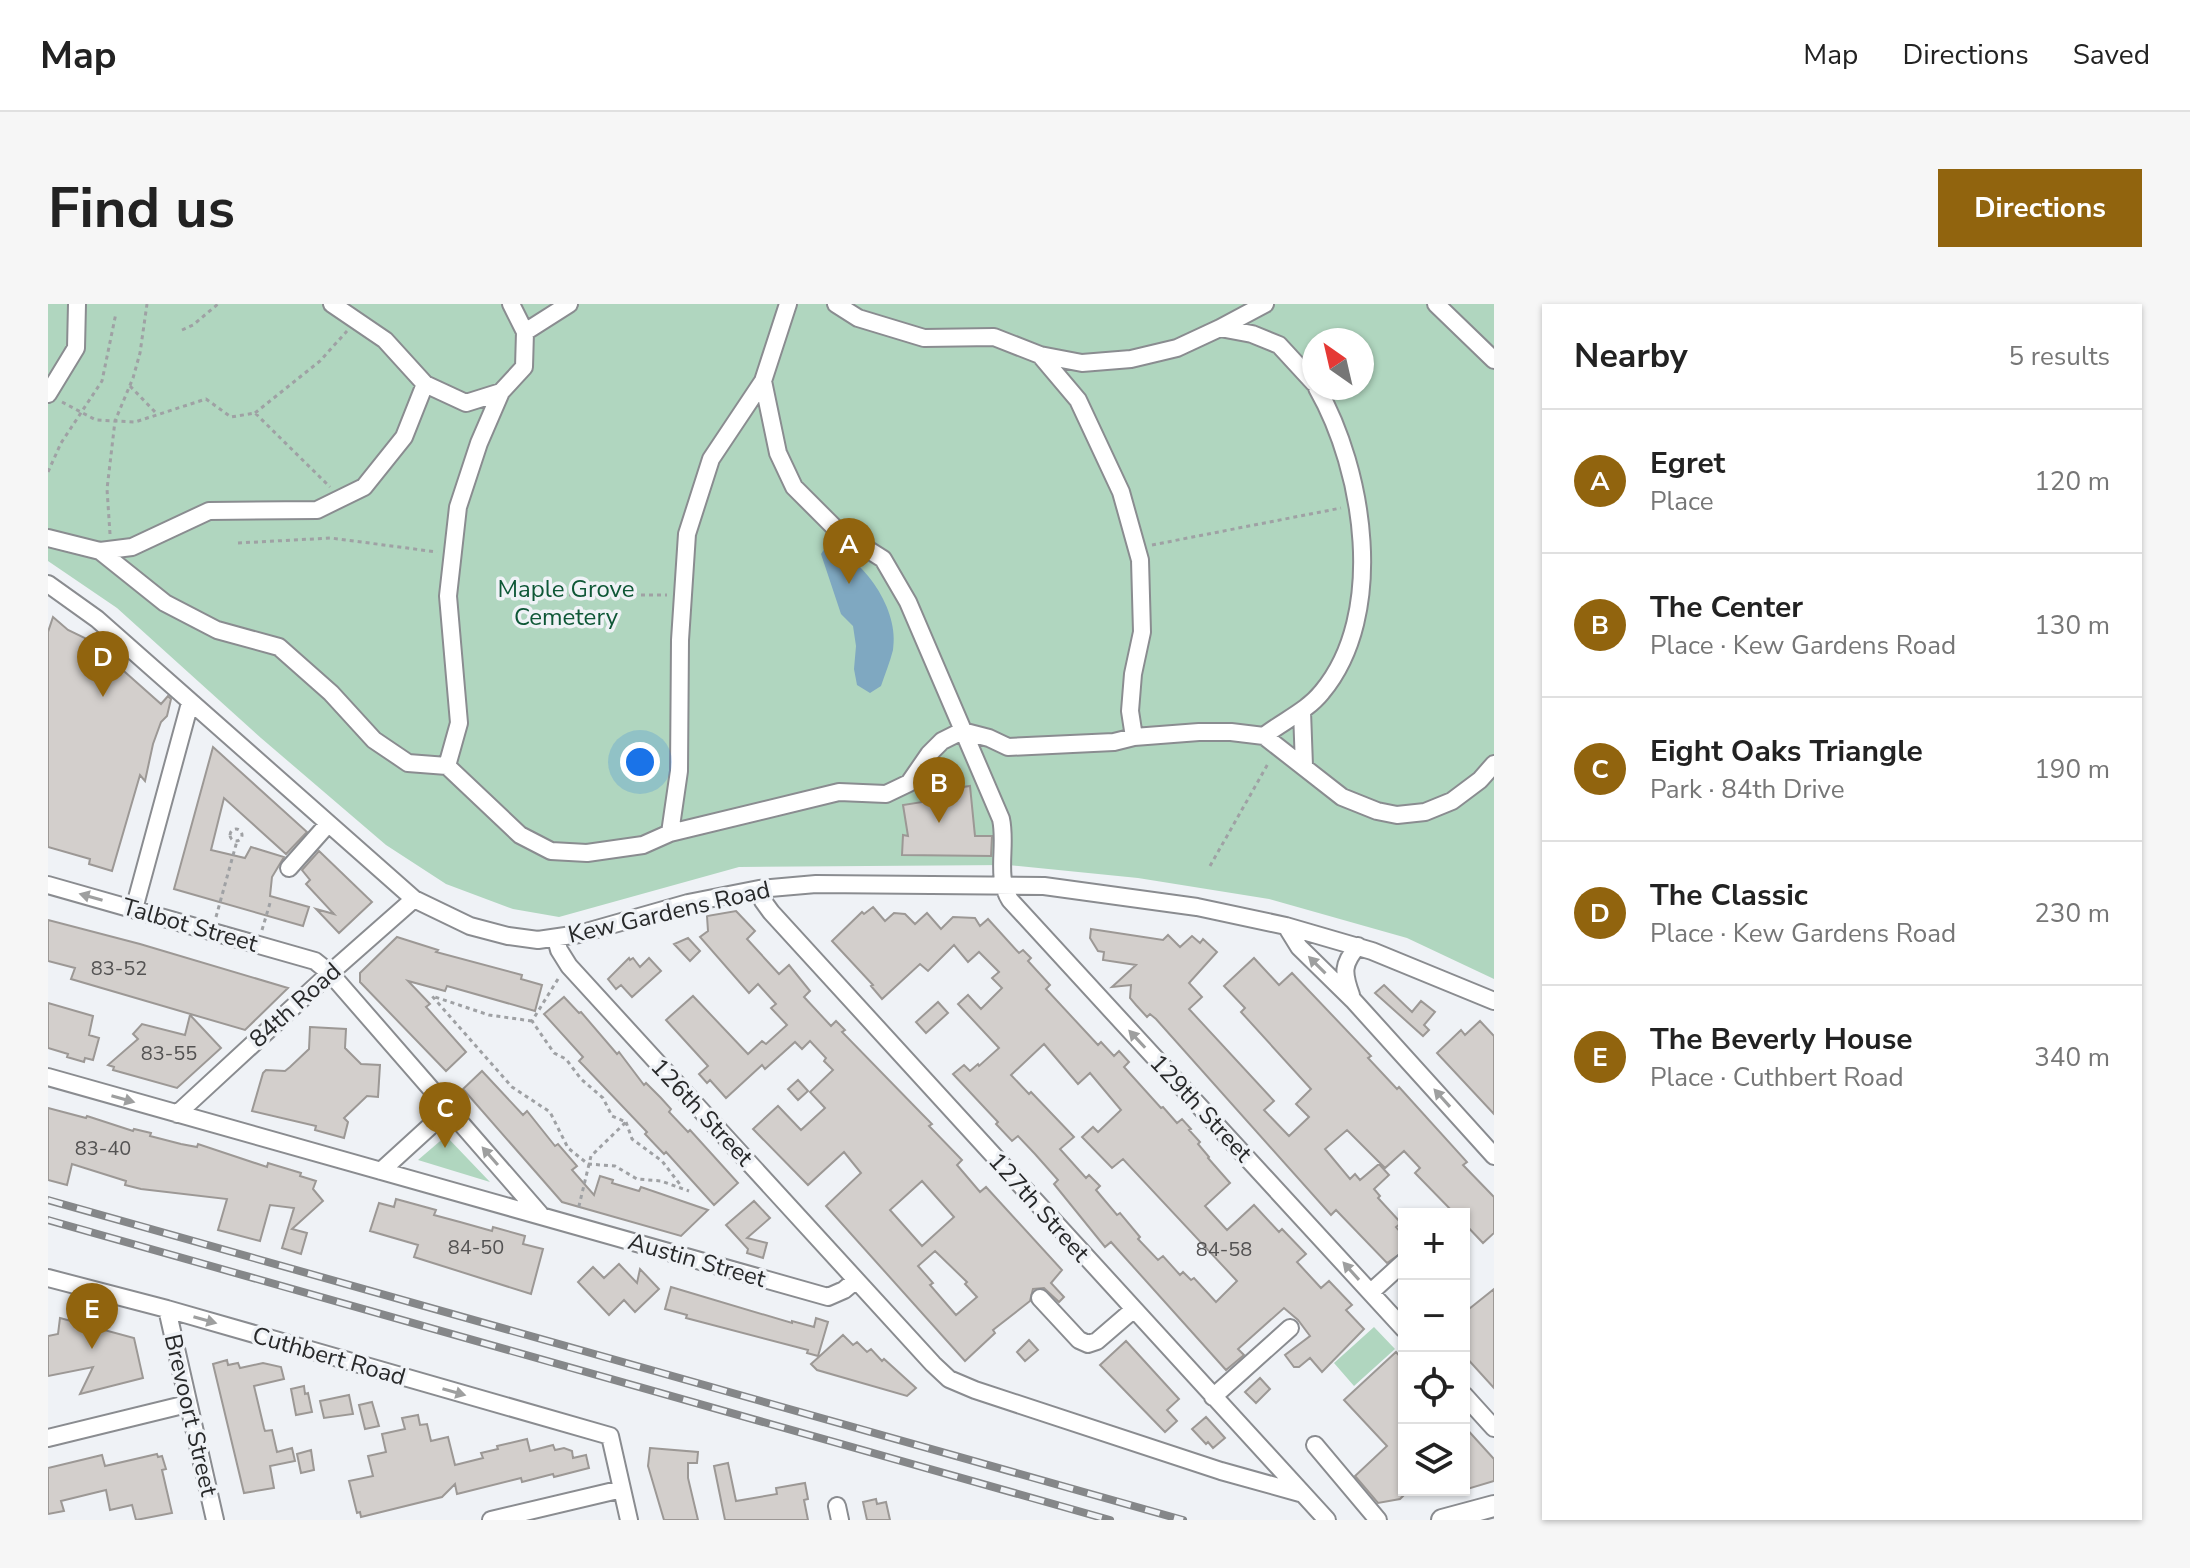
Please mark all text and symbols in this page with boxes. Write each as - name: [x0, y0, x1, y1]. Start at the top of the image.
- text: Map: [40, 30, 117, 81]
- text: Map: [1803, 36, 1858, 74]
- text: Directions: [1902, 36, 2029, 74]
- text: Saved: [2073, 36, 2150, 74]
- button: Directions: [1938, 169, 2142, 247]
- text: Find us: [48, 170, 235, 247]
- north arrow: [1302, 328, 1374, 400]
- text: Nearby: [1574, 333, 1688, 379]
- text: 5 results: [2009, 339, 2110, 374]
- text: Egret: [1650, 443, 1725, 484]
- text: A: [1590, 464, 1610, 499]
- text: 120 m: [2034, 464, 2110, 499]
- text: Place: [1650, 484, 1714, 519]
- pin: A: [823, 518, 875, 584]
- park label: Maple Grove Cemetery: [497, 573, 635, 633]
- text: The Center: [1650, 587, 1803, 628]
- text: B: [1591, 608, 1609, 643]
- text: 130 m: [2034, 608, 2110, 643]
- text: Place · Kew Gardens Road: [1650, 628, 1956, 663]
- pin: D: [77, 631, 129, 697]
- text: Eight Oaks Triangle: [1650, 731, 1923, 772]
- your location: [620, 742, 660, 782]
- text: C: [1591, 752, 1609, 787]
- text: 190 m: [2034, 752, 2110, 787]
- pin: B: [913, 757, 965, 823]
- text: Park · 84th Drive: [1650, 772, 1845, 807]
- street label: Kew Gardens Road: [565, 873, 773, 951]
- text: The Classic: [1650, 875, 1808, 916]
- one-way arrow: [78, 890, 102, 903]
- street label: Talbot Street: [118, 890, 262, 960]
- text: D: [1590, 896, 1610, 931]
- text: 230 m: [2034, 896, 2110, 931]
- text: Place · Kew Gardens Road: [1650, 916, 1956, 951]
- house number: 83-52: [91, 955, 147, 982]
- street label: 84th Road: [242, 955, 348, 1055]
- one-way arrow: [1308, 956, 1327, 975]
- text: The Beverly House: [1650, 1019, 1913, 1060]
- one-way arrow: [1128, 1030, 1146, 1049]
- house number: 83-55: [141, 1040, 197, 1067]
- text: E: [1592, 1040, 1608, 1075]
- text: 340 m: [2034, 1040, 2110, 1075]
- street label: 129th Street: [1143, 1047, 1260, 1169]
- street label: 126th Street: [644, 1051, 761, 1173]
- text: Place · Cuthbert Road: [1650, 1060, 1904, 1095]
- pin: C: [419, 1082, 471, 1148]
- one-way arrow: [1433, 1089, 1451, 1108]
- one-way arrow: [111, 1093, 136, 1105]
- house number: 83-40: [75, 1135, 131, 1162]
- street label: 127th Street: [981, 1145, 1097, 1269]
- one-way arrow: [482, 1147, 499, 1167]
- map controls: [1398, 1208, 1470, 1496]
- button: +: [1398, 1208, 1470, 1280]
- street label: Austin Street: [625, 1225, 770, 1295]
- house number: 84-50: [448, 1234, 504, 1261]
- house number: 84-58: [1196, 1236, 1252, 1263]
- one-way arrow: [1343, 1262, 1361, 1281]
- button: −: [1398, 1280, 1470, 1352]
- pin: E: [66, 1283, 118, 1349]
- one-way arrow: [193, 1314, 217, 1327]
- street label: Cuthbert Road: [249, 1319, 409, 1393]
- street label: Brevoort Street: [157, 1331, 225, 1500]
- button: locate: [1398, 1352, 1470, 1424]
- one-way arrow: [443, 1386, 467, 1399]
- button: layers: [1398, 1424, 1470, 1496]

